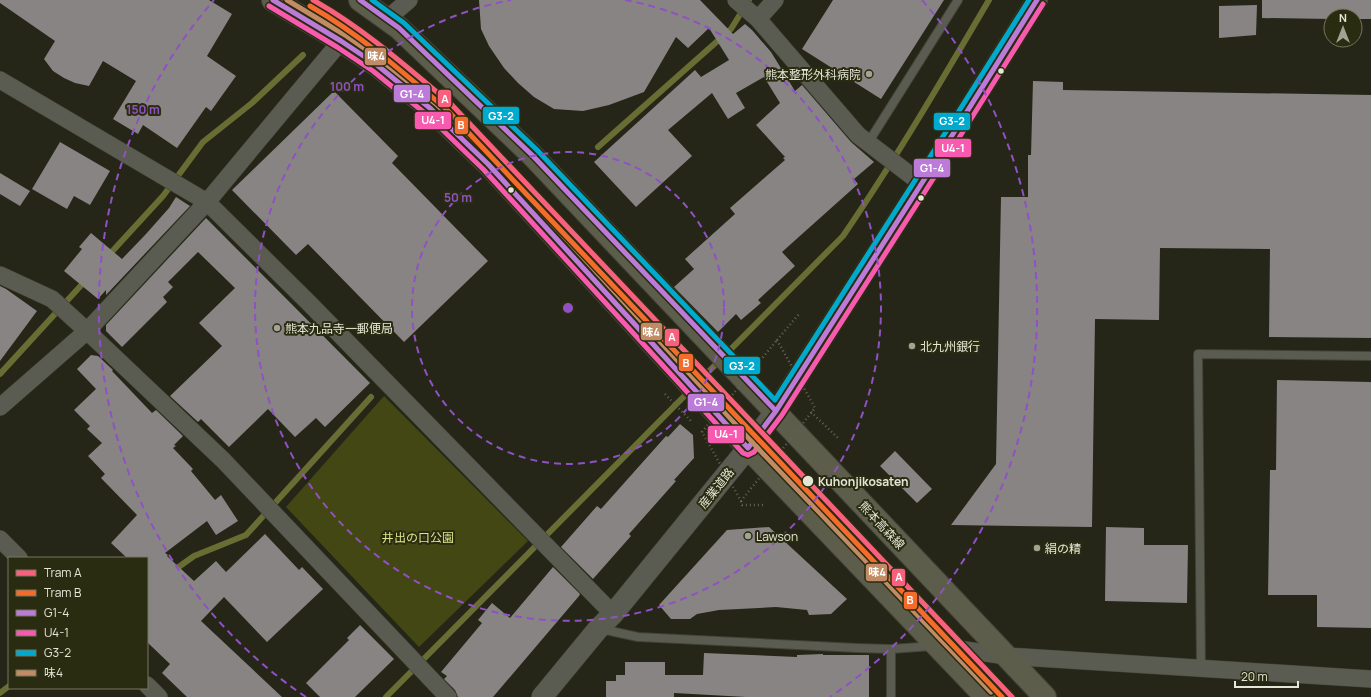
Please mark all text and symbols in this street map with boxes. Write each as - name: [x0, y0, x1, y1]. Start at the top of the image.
- north arrow: [1323, 8, 1363, 48]
- text: N: [1339, 10, 1347, 25]
- line badge: 味4: [364, 47, 387, 66]
- text: 味4: [367, 48, 385, 63]
- place label: 熊本整形外科病院: [765, 66, 861, 83]
- unlabelled marker: [996, 66, 1006, 76]
- marker: 熊本整形外科病院: [864, 69, 874, 79]
- text: 100 m: [330, 78, 364, 95]
- line badge: G1-4: [393, 84, 431, 103]
- text: G1-4: [400, 86, 424, 101]
- line badge: A: [437, 89, 452, 108]
- text: A: [441, 91, 449, 106]
- text: 150 m: [126, 101, 160, 118]
- line badge: G3-2: [482, 106, 520, 125]
- text: G3-2: [488, 108, 514, 123]
- line badge: U4-1: [414, 111, 452, 130]
- text: U4-1: [421, 112, 445, 127]
- line badge: G3-2: [933, 112, 971, 131]
- text: G3-2: [939, 113, 965, 128]
- line badge: B: [454, 116, 469, 135]
- text: B: [458, 117, 465, 132]
- line badge: U4-1: [934, 138, 972, 158]
- text: U4-1: [941, 140, 965, 155]
- line badge: G1-4: [913, 158, 951, 178]
- text: G1-4: [920, 160, 944, 175]
- unlabelled marker: [506, 185, 516, 195]
- text: 50 m: [444, 189, 472, 206]
- unlabelled marker: [916, 193, 926, 203]
- centre of rings: [561, 301, 575, 315]
- place label: 熊本九品寺一郵便局: [285, 320, 393, 337]
- line badge: 味4: [640, 322, 663, 341]
- marker: 熊本九品寺一郵便局: [272, 323, 282, 333]
- text: 味4: [642, 324, 660, 339]
- line badge: A: [664, 328, 680, 347]
- text: A: [668, 329, 676, 344]
- place label: 北九州銀行: [920, 338, 980, 355]
- marker: 北九州銀行: [907, 341, 917, 351]
- line badge: B: [678, 353, 694, 372]
- text: B: [683, 355, 690, 370]
- line badge: G3-2: [723, 356, 761, 375]
- text: G3-2: [729, 358, 755, 373]
- line badge: G1-4: [687, 393, 725, 412]
- text: G1-4: [694, 394, 718, 409]
- line badge: U4-1: [707, 425, 745, 444]
- text: U4-1: [714, 426, 738, 441]
- street label: 産業道路: [694, 464, 738, 512]
- place label: Kuhonjikosaten: [818, 473, 909, 490]
- marker: Kuhonjikosaten: [801, 474, 815, 488]
- street label: 熊本高森線: [855, 497, 909, 553]
- place label: Lawson: [756, 528, 798, 545]
- park label: 井出の口公園: [382, 529, 454, 546]
- marker: Lawson: [743, 531, 753, 541]
- place label: 絹の精: [1045, 540, 1081, 557]
- marker: 絹の精: [1032, 543, 1042, 553]
- legend: [8, 557, 148, 689]
- line badge: 味4: [865, 563, 888, 582]
- text: Tram A: [44, 564, 82, 581]
- text: 味4: [868, 564, 886, 579]
- line badge: A: [891, 568, 906, 587]
- text: A: [895, 569, 903, 584]
- text: Tram B: [44, 584, 81, 601]
- line badge: B: [903, 591, 918, 610]
- text: B: [907, 592, 914, 607]
- text: G1-4: [44, 604, 69, 621]
- text: U4-1: [44, 624, 69, 641]
- text: G3-2: [44, 644, 71, 661]
- scale bar: [1235, 663, 1298, 689]
- text: 味4: [44, 664, 63, 681]
- text: 20 m: [1241, 668, 1268, 685]

